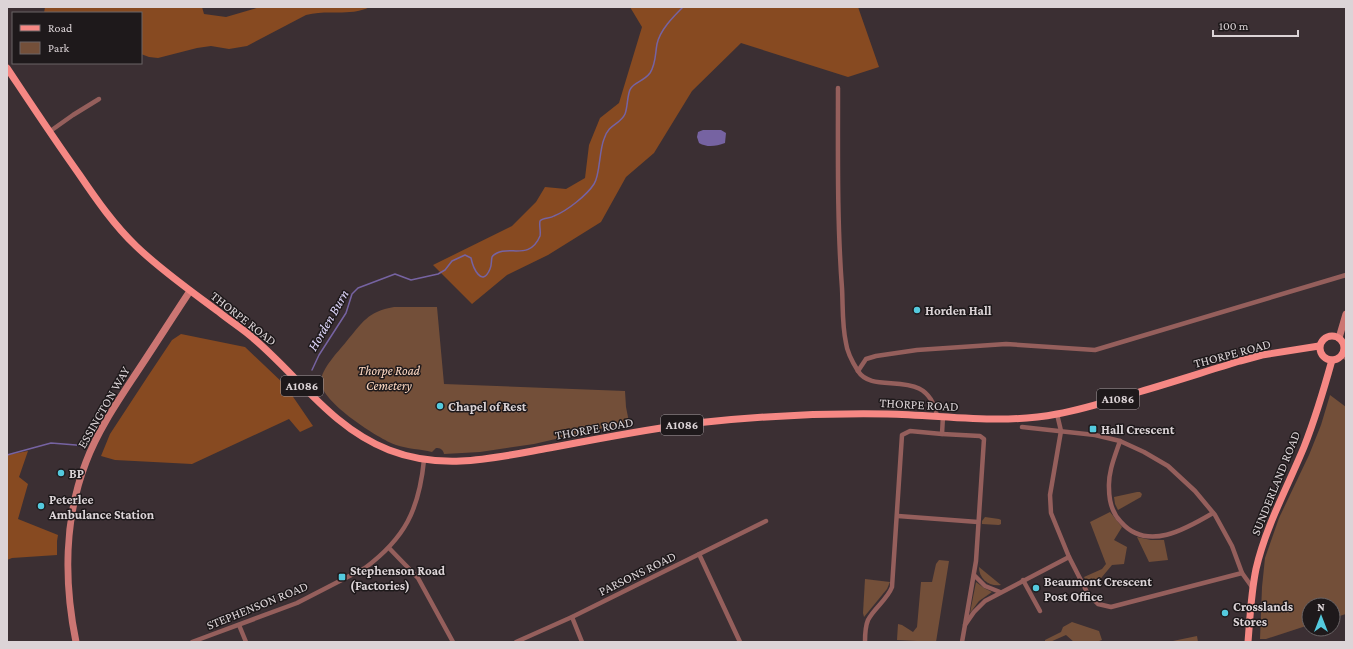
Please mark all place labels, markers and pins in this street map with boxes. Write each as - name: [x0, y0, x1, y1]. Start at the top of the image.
- place label: Horden Hall: [925, 303, 992, 318]
- marker: Horden Hall: [912, 305, 922, 315]
- place label: Chapel of Rest: [448, 399, 527, 414]
- marker: Chapel of Rest: [435, 401, 445, 411]
- place label: Hall Crescent: [1101, 422, 1175, 437]
- marker: Hall Crescent: [1088, 424, 1098, 434]
- place label: BP: [69, 466, 84, 481]
- marker: BP: [56, 468, 66, 478]
- place label: Peterlee Ambulance Station: [48, 492, 155, 522]
- marker: Peterlee Ambulance Station: [36, 501, 46, 511]
- place label: Stephenson Road (Factories): [350, 563, 445, 594]
- marker: Stephenson Road (Factories): [337, 572, 347, 582]
- place label: Beaumont Crescent Post Office: [1044, 574, 1152, 604]
- marker: Beaumont Crescent Post Office: [1031, 583, 1041, 593]
- place label: Crosslands Stores: [1233, 599, 1293, 629]
- marker: Crosslands Stores: [1220, 608, 1230, 618]

